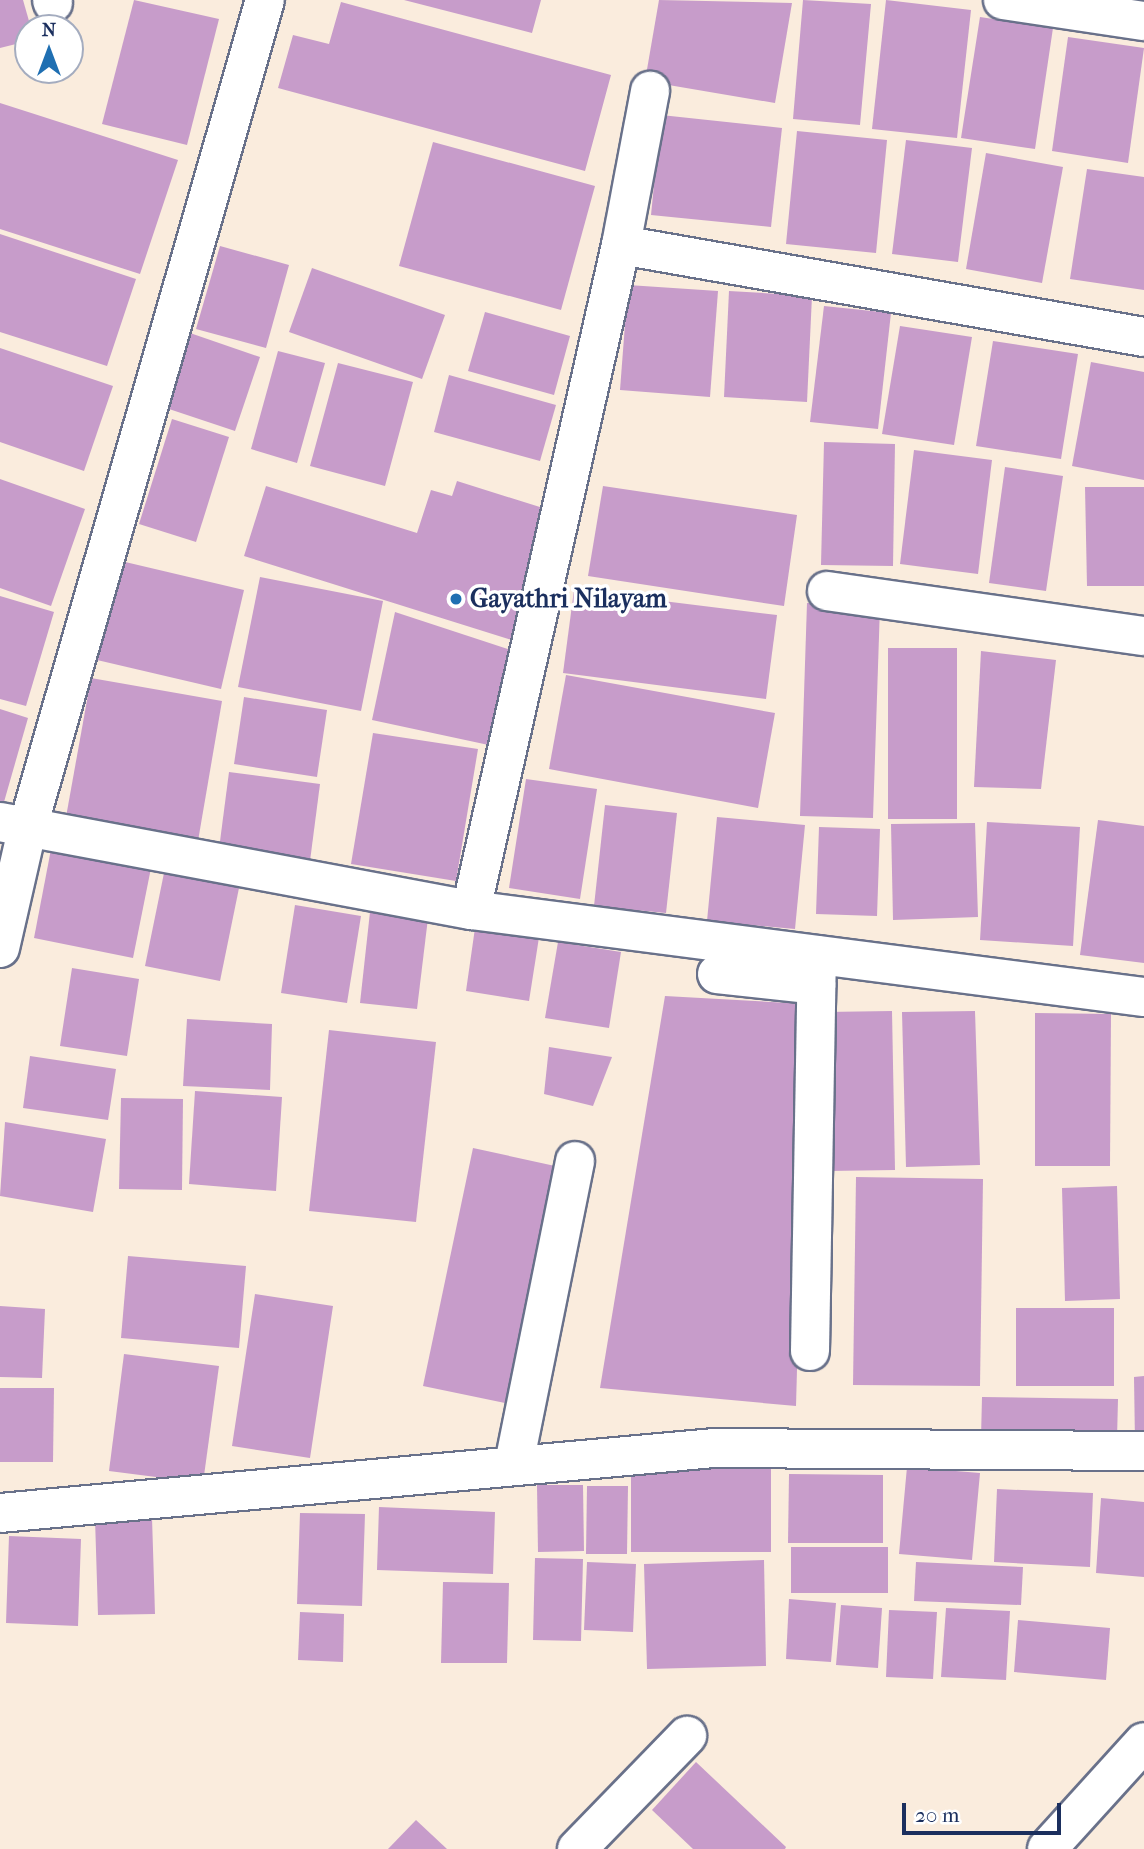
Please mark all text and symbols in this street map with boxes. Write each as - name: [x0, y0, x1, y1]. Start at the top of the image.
- north arrow: [14, 14, 84, 84]
- text: N: [42, 19, 56, 41]
- place label: Gayathri Nilayam: [470, 583, 667, 615]
- marker: Gayathri Nilayam: [448, 591, 464, 607]
- scale bar: [906, 1790, 1065, 1834]
- text: 20 m: [915, 1803, 959, 1827]

